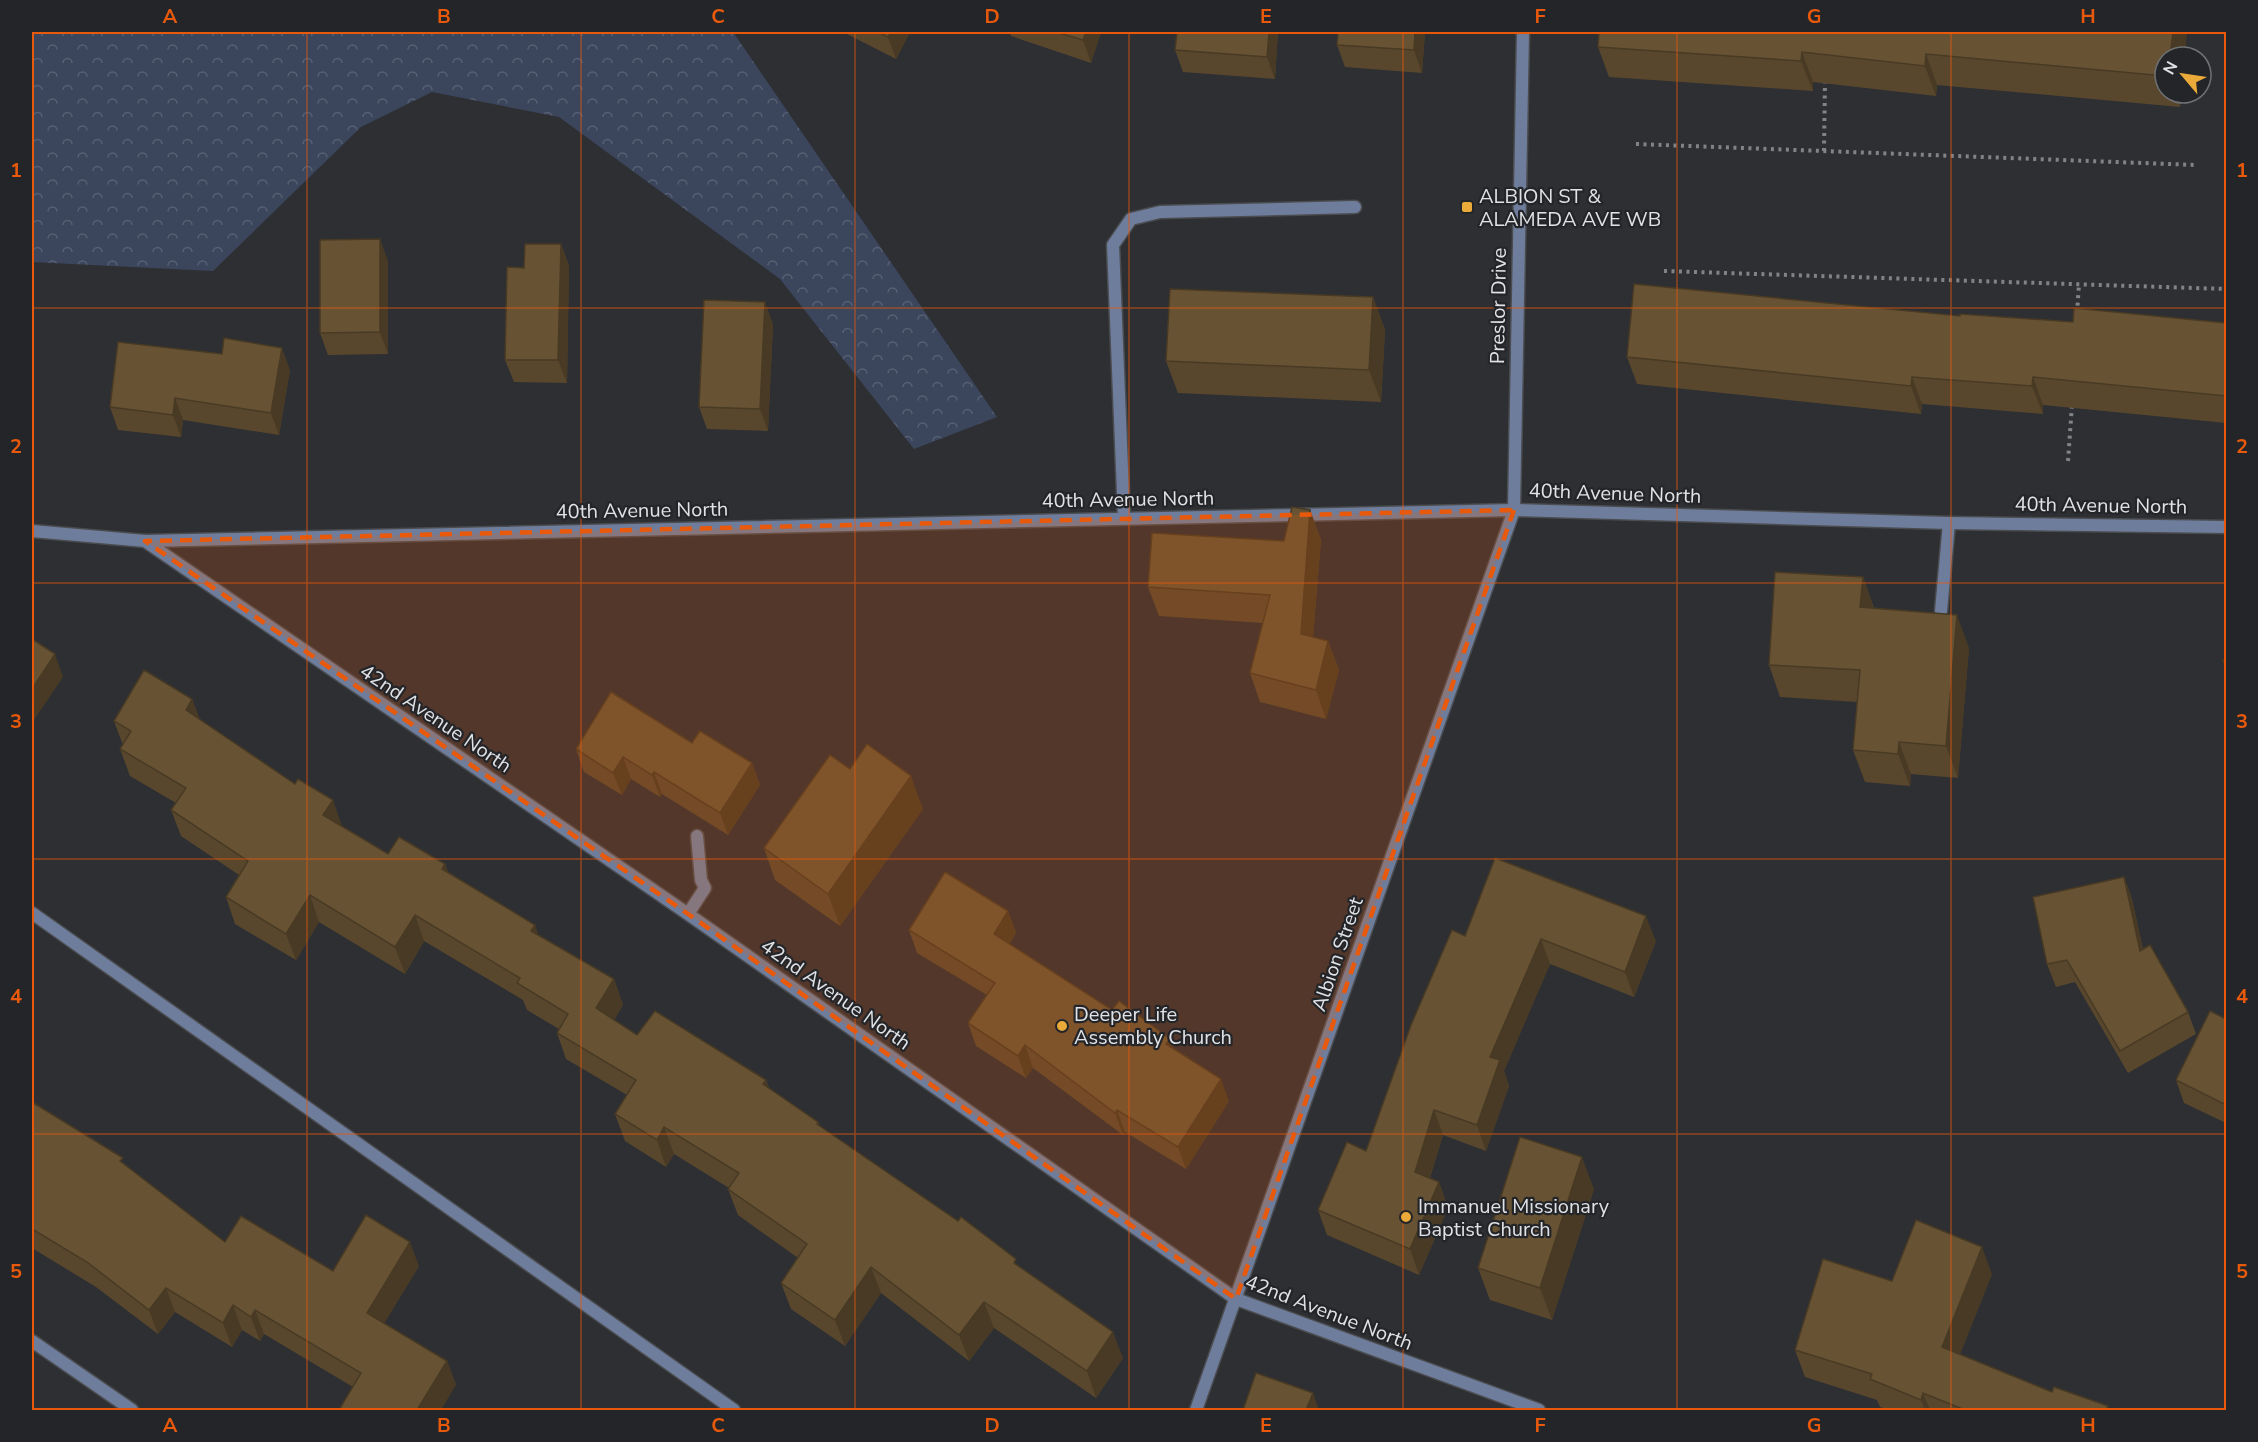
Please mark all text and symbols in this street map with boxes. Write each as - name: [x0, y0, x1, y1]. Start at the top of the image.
- text: A: [163, 3, 178, 30]
- text: B: [437, 3, 451, 30]
- text: C: [711, 3, 725, 30]
- text: D: [984, 3, 1000, 30]
- text: E: [1260, 3, 1272, 30]
- text: F: [1534, 3, 1546, 30]
- text: G: [1807, 3, 1821, 30]
- text: H: [2080, 3, 2096, 30]
- north arrow: [2153, 45, 2213, 105]
- text: N: [2158, 58, 2183, 79]
- text: 1: [10, 157, 22, 184]
- text: 1: [2236, 157, 2248, 184]
- place label: ALBION ST & ALAMEDA AVE WB: [1479, 183, 1661, 233]
- marker: ALBION ST & ALAMEDA AVE WB: [1460, 200, 1474, 214]
- street label: Preslor Drive: [1484, 248, 1513, 364]
- text: 2: [10, 433, 22, 460]
- text: 2: [2236, 433, 2248, 460]
- street label: 40th Avenue North: [1528, 477, 1702, 510]
- street label: 40th Avenue North: [1041, 484, 1215, 515]
- street label: 40th Avenue North: [2014, 490, 2188, 521]
- street label: 40th Avenue North: [555, 495, 729, 526]
- street label: 42nd Avenue North: [355, 658, 517, 779]
- text: 3: [10, 708, 22, 735]
- text: 3: [2236, 708, 2248, 735]
- street label: Albion Street: [1305, 893, 1370, 1015]
- street label: 42nd Avenue North: [755, 932, 916, 1056]
- text: 4: [10, 983, 22, 1010]
- text: 4: [2236, 983, 2248, 1010]
- place label: Deeper Life Assembly Church: [1074, 1001, 1232, 1051]
- marker: Deeper Life Assembly Church: [1055, 1019, 1069, 1033]
- place label: Immanuel Missionary Baptist Church: [1418, 1193, 1610, 1243]
- marker: Immanuel Missionary Baptist Church: [1399, 1210, 1413, 1224]
- text: 5: [10, 1258, 22, 1285]
- text: 5: [2236, 1258, 2248, 1285]
- street label: 42nd Avenue North: [1241, 1268, 1416, 1357]
- text: A: [163, 1412, 178, 1439]
- text: B: [437, 1412, 451, 1439]
- text: C: [711, 1412, 725, 1439]
- text: D: [984, 1412, 1000, 1439]
- text: E: [1260, 1412, 1272, 1439]
- text: F: [1534, 1412, 1546, 1439]
- text: G: [1807, 1412, 1821, 1439]
- text: H: [2080, 1412, 2096, 1439]

